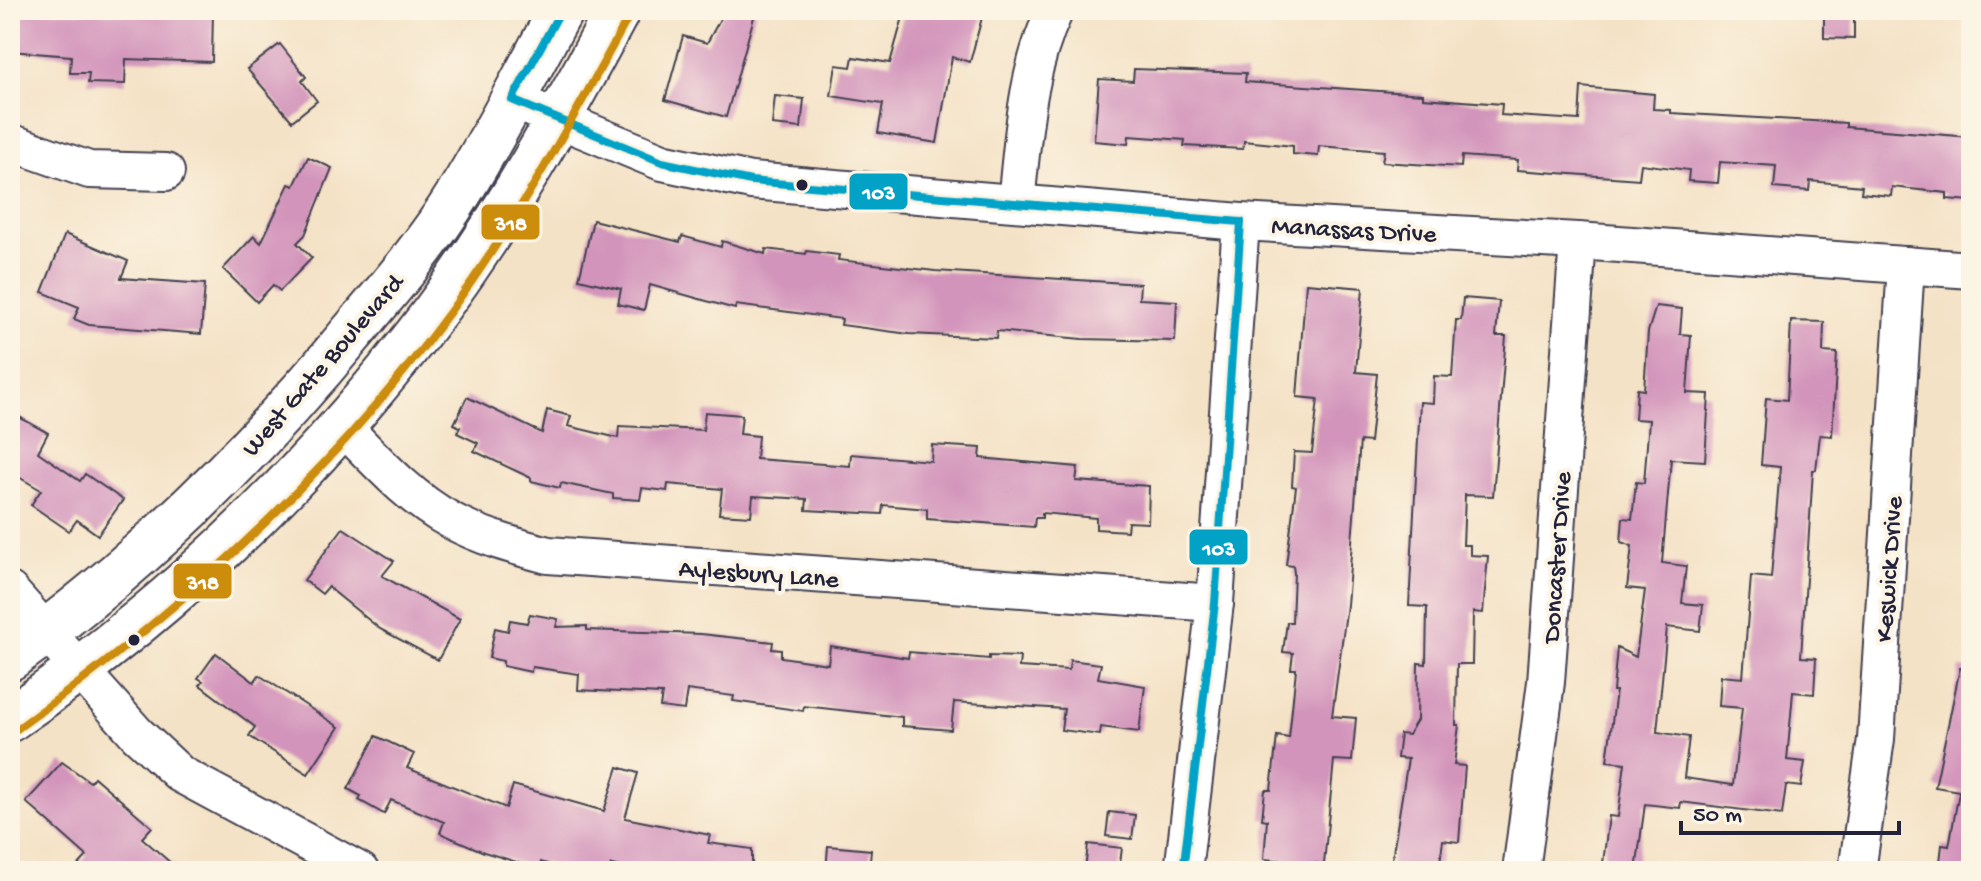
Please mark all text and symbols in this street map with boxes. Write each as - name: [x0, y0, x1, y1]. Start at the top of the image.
- line badge: 103: [848, 172, 909, 211]
- unlabelled marker: [794, 177, 810, 193]
- text: 103: [862, 182, 895, 208]
- line badge: 318: [480, 203, 541, 241]
- text: 318: [494, 213, 527, 239]
- street label: Manassas Drive: [1270, 213, 1438, 252]
- street label: West Gate Boulevard: [237, 268, 413, 464]
- street label: Doncaster Drive: [1538, 470, 1581, 646]
- street label: Keswick Drive: [1871, 495, 1912, 643]
- line badge: 103: [1188, 528, 1249, 566]
- text: 103: [1202, 538, 1235, 564]
- street label: Aylesbury Lane: [677, 555, 840, 598]
- line badge: 318: [172, 562, 233, 600]
- text: 318: [186, 572, 219, 598]
- unlabelled marker: [126, 632, 142, 648]
- scale bar: [1681, 785, 1899, 835]
- text: 50 m: [1693, 802, 1742, 831]

